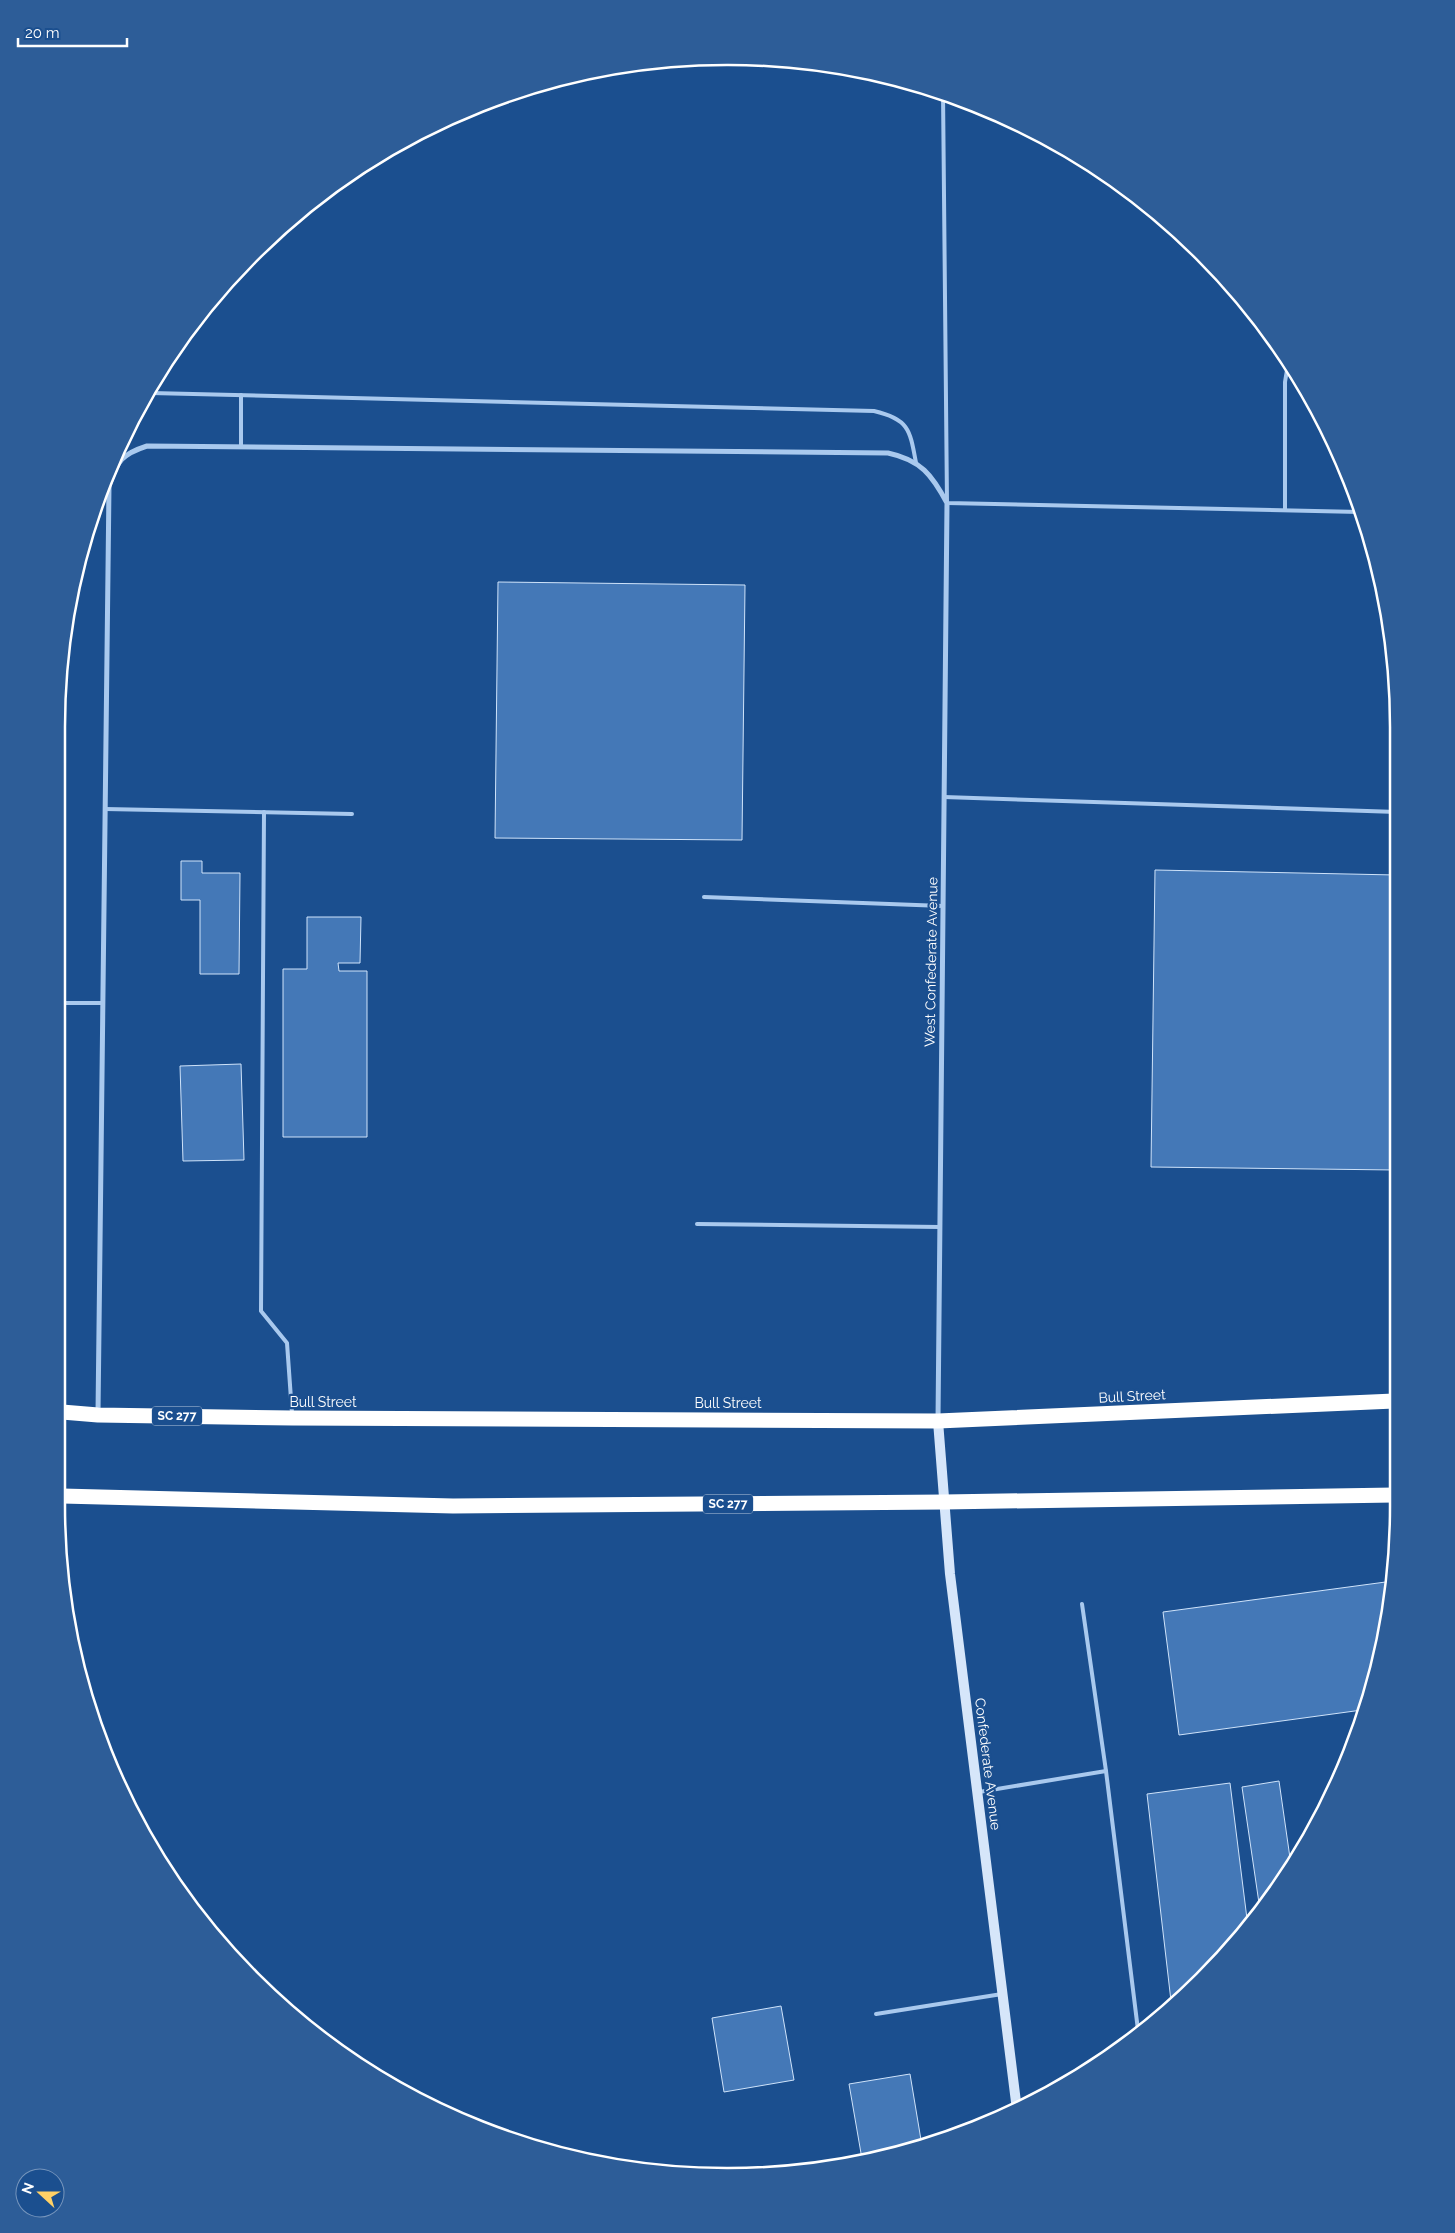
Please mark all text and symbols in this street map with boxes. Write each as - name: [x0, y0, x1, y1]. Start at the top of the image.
- scale bar: [18, 15, 126, 47]
- text: 20 m: [25, 24, 60, 42]
- street label: West Confederate Avenue: [922, 877, 940, 1047]
- street label: Bull Street: [1098, 1386, 1166, 1406]
- street label: Bull Street: [289, 1394, 357, 1410]
- street label: Bull Street: [694, 1395, 762, 1411]
- road number: SC 277: [152, 1406, 202, 1425]
- road number: SC 277: [703, 1495, 753, 1514]
- street label: Confederate Avenue: [972, 1697, 1004, 1831]
- north arrow: [15, 2168, 65, 2218]
- text: N: [18, 2180, 37, 2196]

